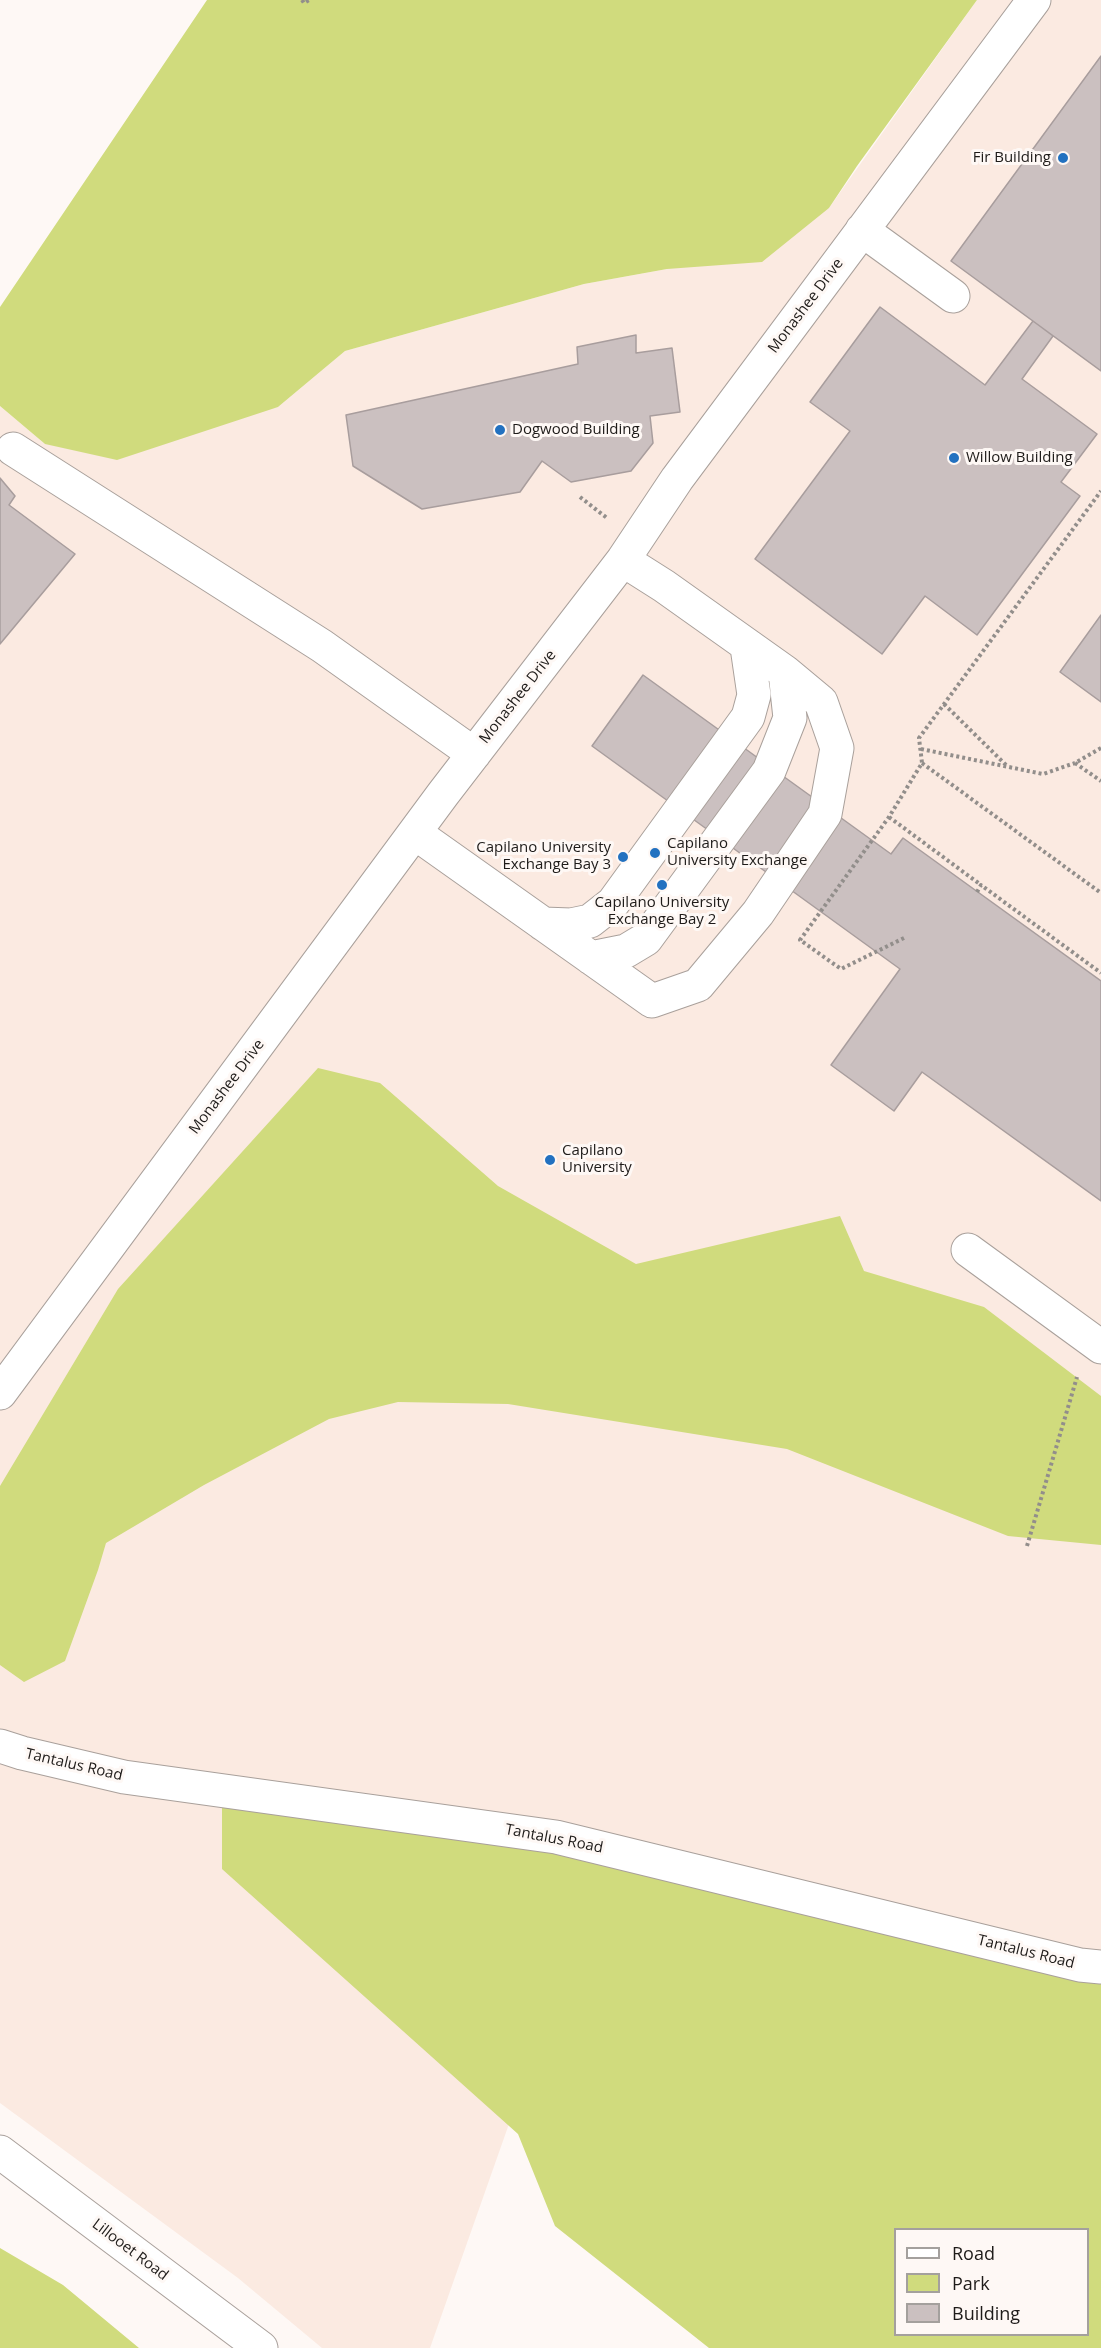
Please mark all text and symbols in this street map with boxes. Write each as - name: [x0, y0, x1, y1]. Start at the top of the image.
- place label: Fir Building: [973, 149, 1051, 167]
- marker: Fir Building: [1056, 151, 1070, 165]
- street label: Monashee Drive: [765, 255, 847, 357]
- place label: Dogwood Building: [512, 421, 640, 439]
- marker: Dogwood Building: [493, 423, 507, 437]
- place label: Willow Building: [966, 449, 1073, 467]
- marker: Willow Building: [947, 451, 961, 465]
- street label: Monashee Drive: [476, 647, 560, 747]
- place label: Capilano University Exchange: [667, 835, 807, 870]
- place label: Capilano University Exchange Bay 3: [476, 839, 611, 874]
- marker: Capilano University Exchange: [648, 846, 662, 860]
- marker: Capilano University Exchange Bay 3: [616, 850, 630, 864]
- marker: Capilano University Exchange Bay 2: [655, 878, 669, 892]
- place label: Capilano University Exchange Bay 2: [595, 894, 729, 929]
- street label: Monashee Drive: [186, 1036, 268, 1138]
- place label: Capilano University: [562, 1142, 632, 1177]
- marker: Capilano University: [543, 1153, 557, 1167]
- street label: Tantalus Road: [24, 1745, 124, 1785]
- street label: Tantalus Road: [504, 1821, 604, 1857]
- street label: Tantalus Road: [976, 1931, 1076, 1973]
- street label: Lillooet Road: [88, 2216, 172, 2284]
- legend: [894, 2228, 1089, 2336]
- text: Road: [952, 2241, 995, 2265]
- text: Park: [952, 2271, 990, 2295]
- text: Building: [952, 2301, 1020, 2325]

